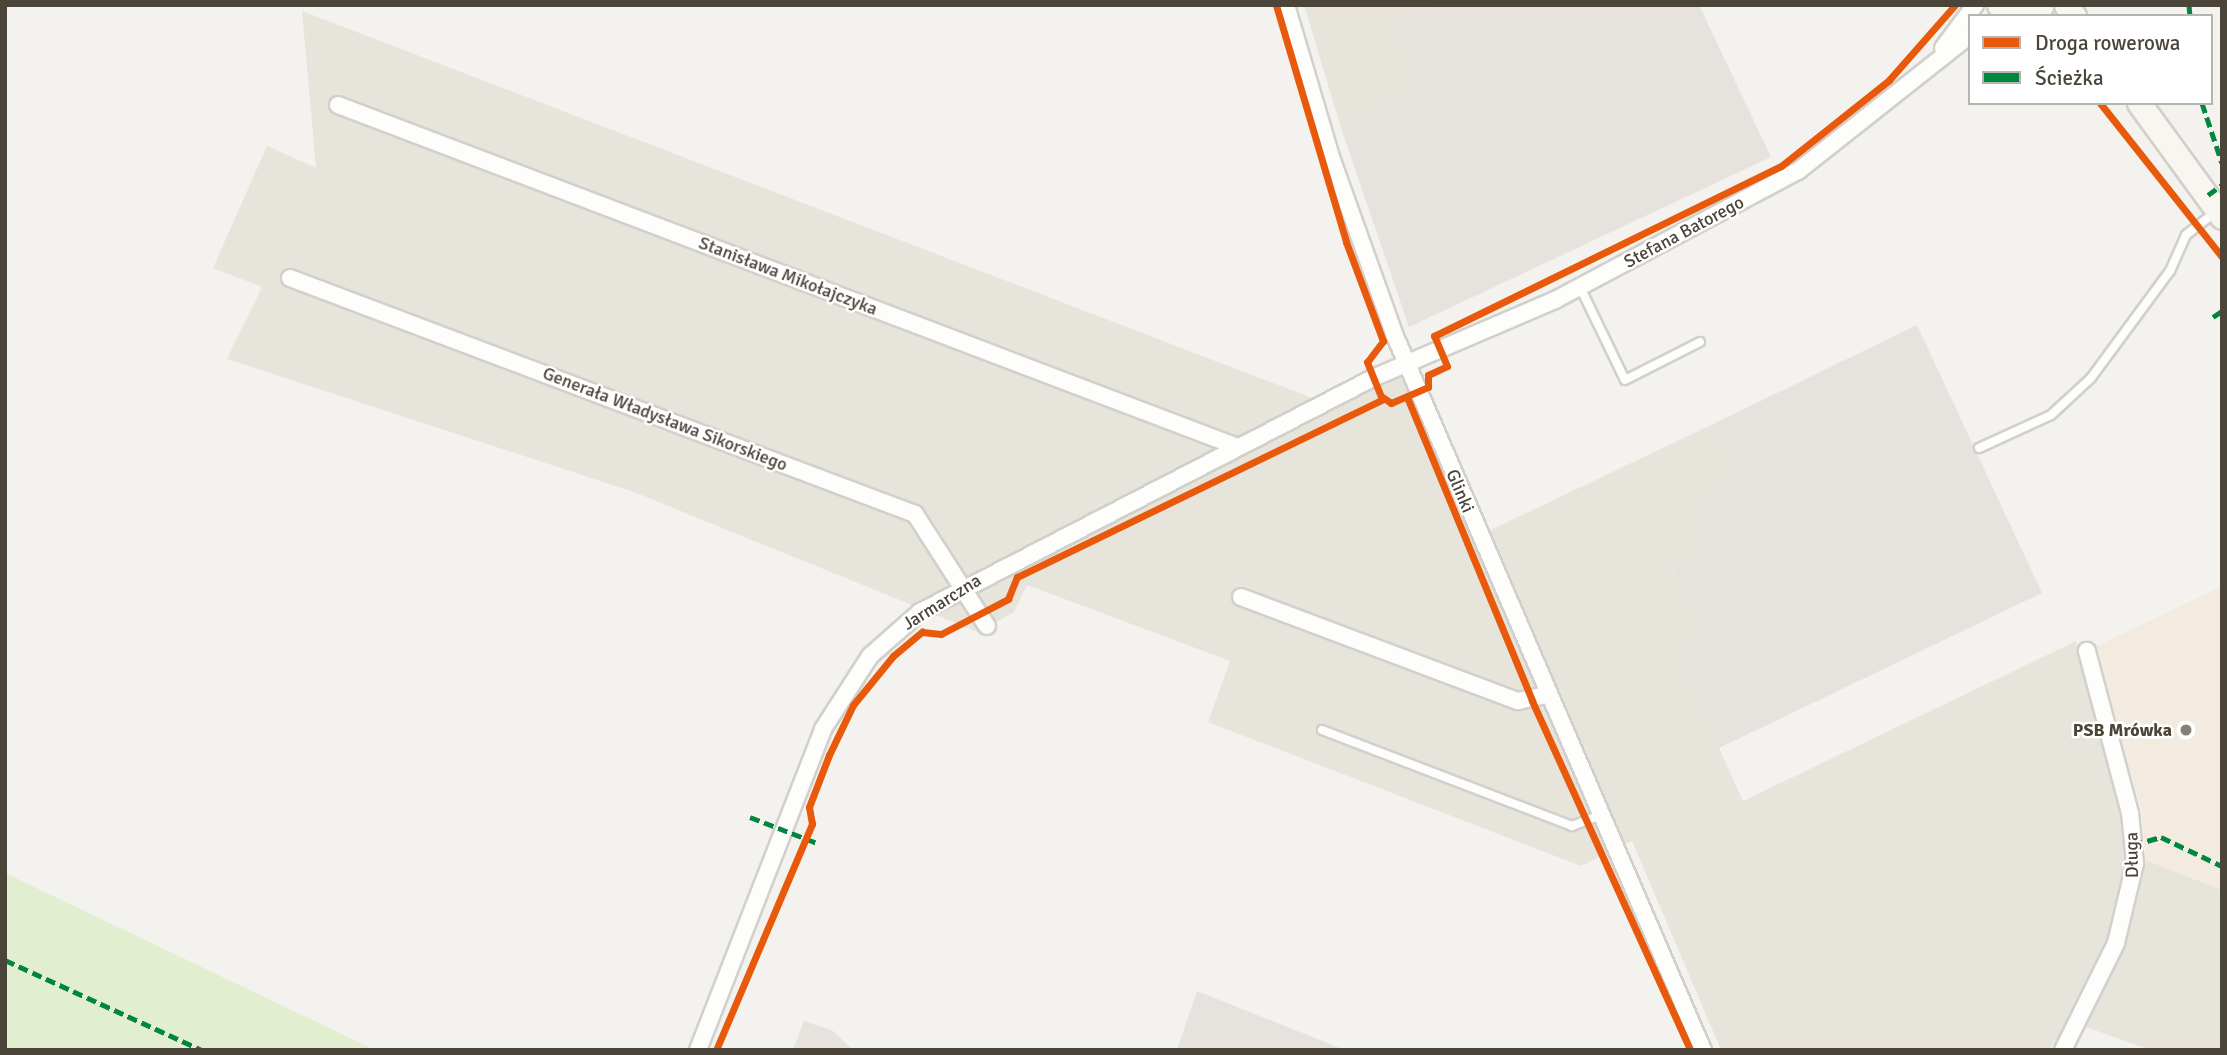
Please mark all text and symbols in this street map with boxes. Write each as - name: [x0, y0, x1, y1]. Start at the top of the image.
- legend: [1968, 14, 2213, 105]
- text: Droga rowerowa: [2035, 30, 2180, 56]
- text: Ścieżka: [2035, 65, 2104, 91]
- street label: Stefana Batorego: [1620, 191, 1748, 273]
- street label: Stanisława Mikołajczyka: [696, 232, 880, 320]
- street label: Generała Władysława Sikorskiego: [540, 362, 790, 476]
- street label: Glinki: [1441, 466, 1479, 516]
- street label: Jarmarczna: [899, 569, 985, 635]
- place label: PSB Mrówka: [2073, 719, 2172, 741]
- marker: PSB Mrówka: [2178, 722, 2194, 738]
- street label: Długa: [2121, 832, 2143, 878]

